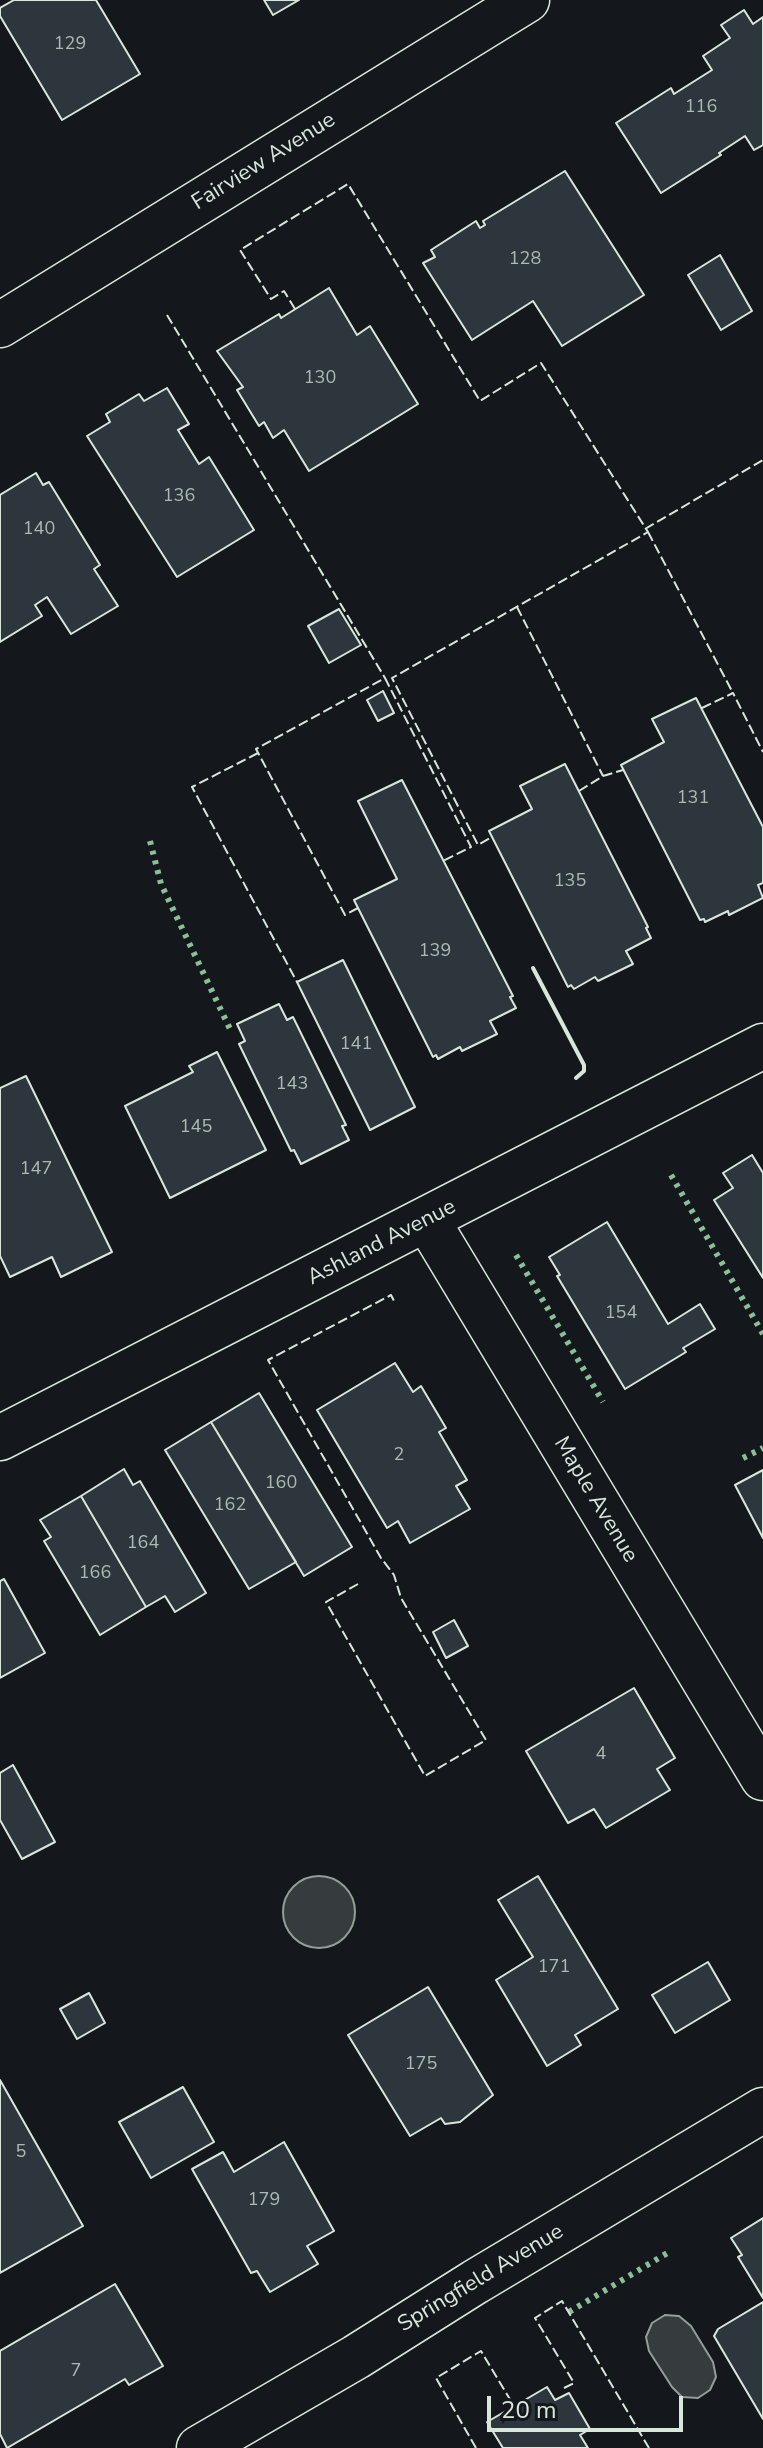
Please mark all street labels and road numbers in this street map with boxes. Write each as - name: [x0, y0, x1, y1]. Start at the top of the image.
- street label: Fairview Avenue: [187, 107, 341, 217]
- street label: Ashland Avenue: [303, 1194, 461, 1292]
- street label: Maple Avenue: [547, 1432, 643, 1568]
- street label: Springfield Avenue: [393, 2219, 569, 2339]

